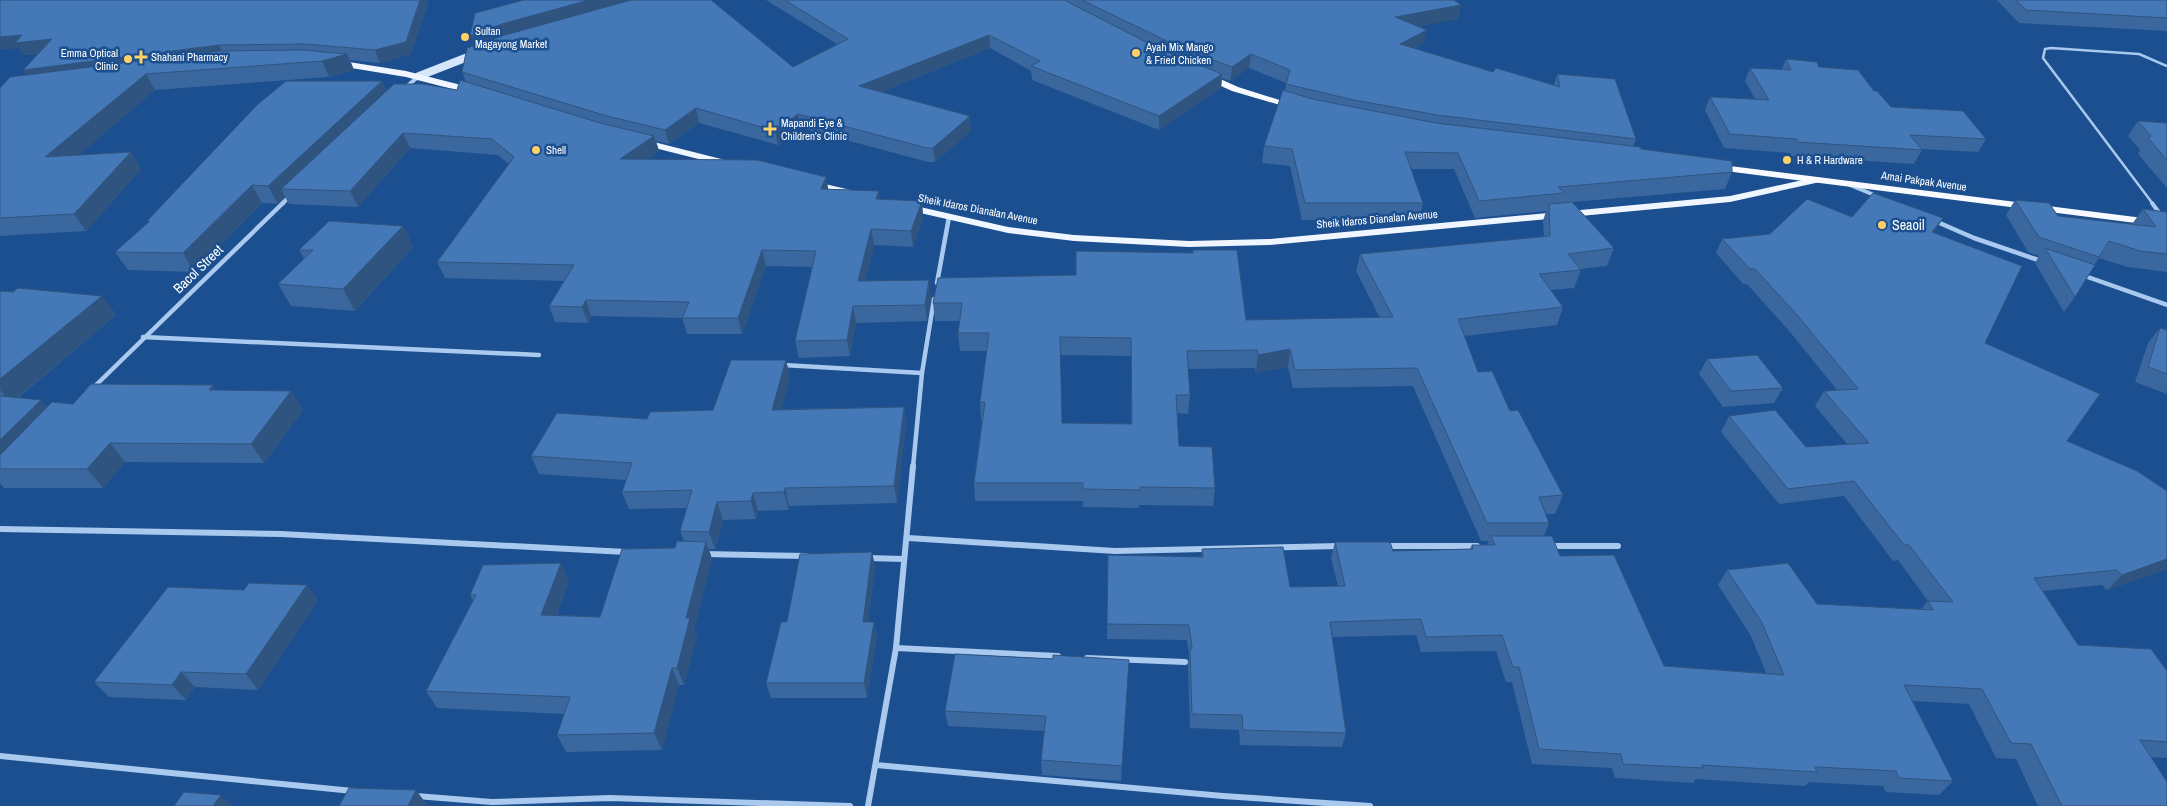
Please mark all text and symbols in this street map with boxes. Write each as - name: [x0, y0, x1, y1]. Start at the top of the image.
- place label: Sultan Magayong Market: [475, 24, 548, 51]
- marker: Sultan Magayong Market: [459, 31, 471, 43]
- place label: Ayah Mix Mango & Fried Chicken: [1145, 40, 1214, 67]
- place label: Emma Optical Clinic: [61, 46, 118, 73]
- marker: Ayah Mix Mango & Fried Chicken: [1130, 47, 1142, 59]
- place label: Shahani Pharmacy: [151, 50, 228, 64]
- marker: Shahani Pharmacy: [135, 51, 147, 63]
- marker: Emma Optical Clinic: [122, 53, 134, 65]
- place label: Mapandi Eye & Children's Clinic: [781, 116, 847, 143]
- marker: Mapandi Eye & Children's Clinic: [763, 122, 777, 136]
- place label: Shell: [546, 143, 566, 157]
- marker: Shell: [530, 144, 542, 156]
- place label: H & R Hardware: [1797, 153, 1863, 167]
- marker: H & R Hardware: [1781, 154, 1793, 166]
- street label: Amai Pakpak Avenue: [1879, 168, 1968, 194]
- street label: Sheik Idaros Dianalan Avenue: [917, 191, 1039, 227]
- street label: Sheik Idaros Dianalan Avenue: [1316, 207, 1438, 231]
- place label: Seaoil: [1892, 216, 1925, 234]
- marker: Seaoil: [1876, 219, 1888, 231]
- street label: Bacol Street: [169, 241, 227, 297]

